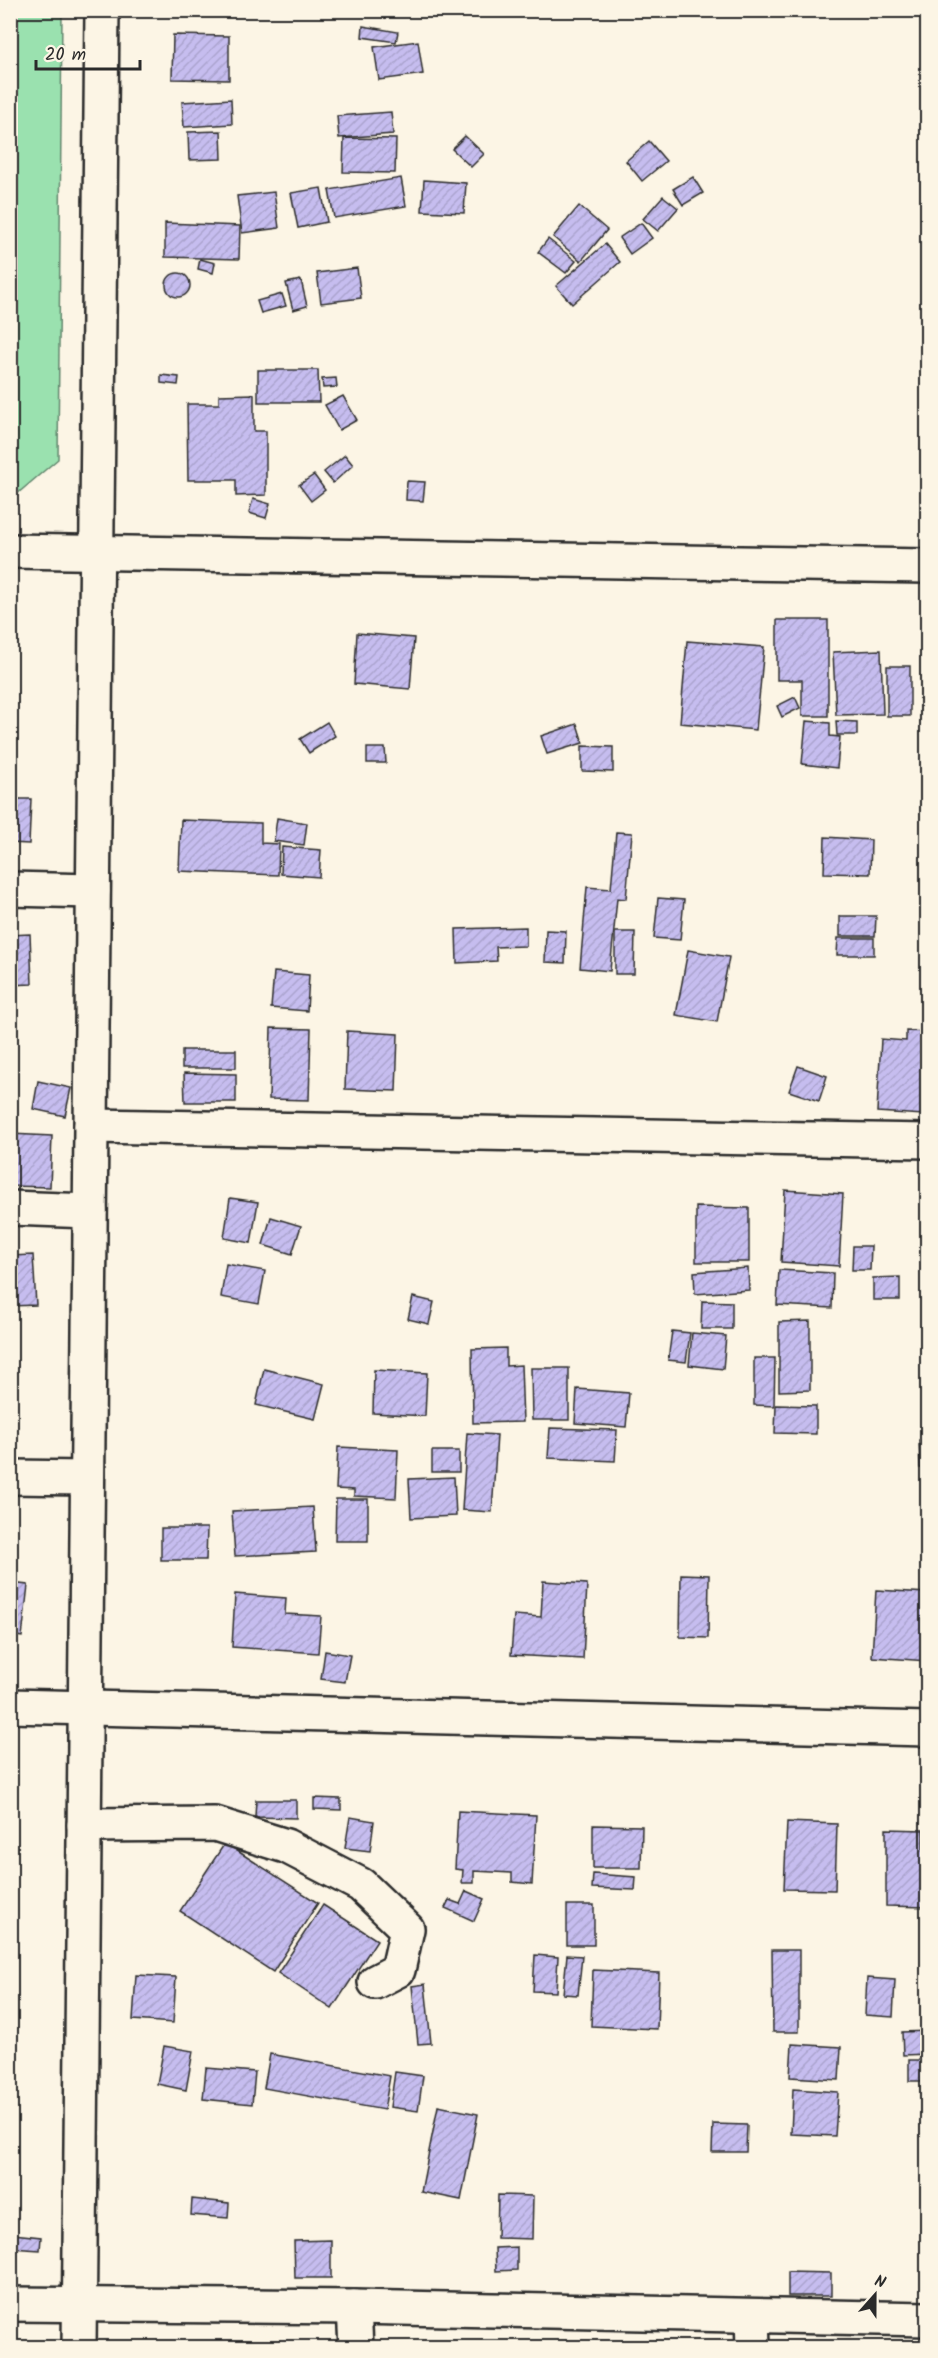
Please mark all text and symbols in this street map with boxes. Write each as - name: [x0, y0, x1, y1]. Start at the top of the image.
- scale bar: [36, 33, 140, 71]
- text: 20 m: [45, 41, 86, 70]
- north arrow: [845, 2265, 905, 2325]
- text: N: [871, 2269, 889, 2296]

